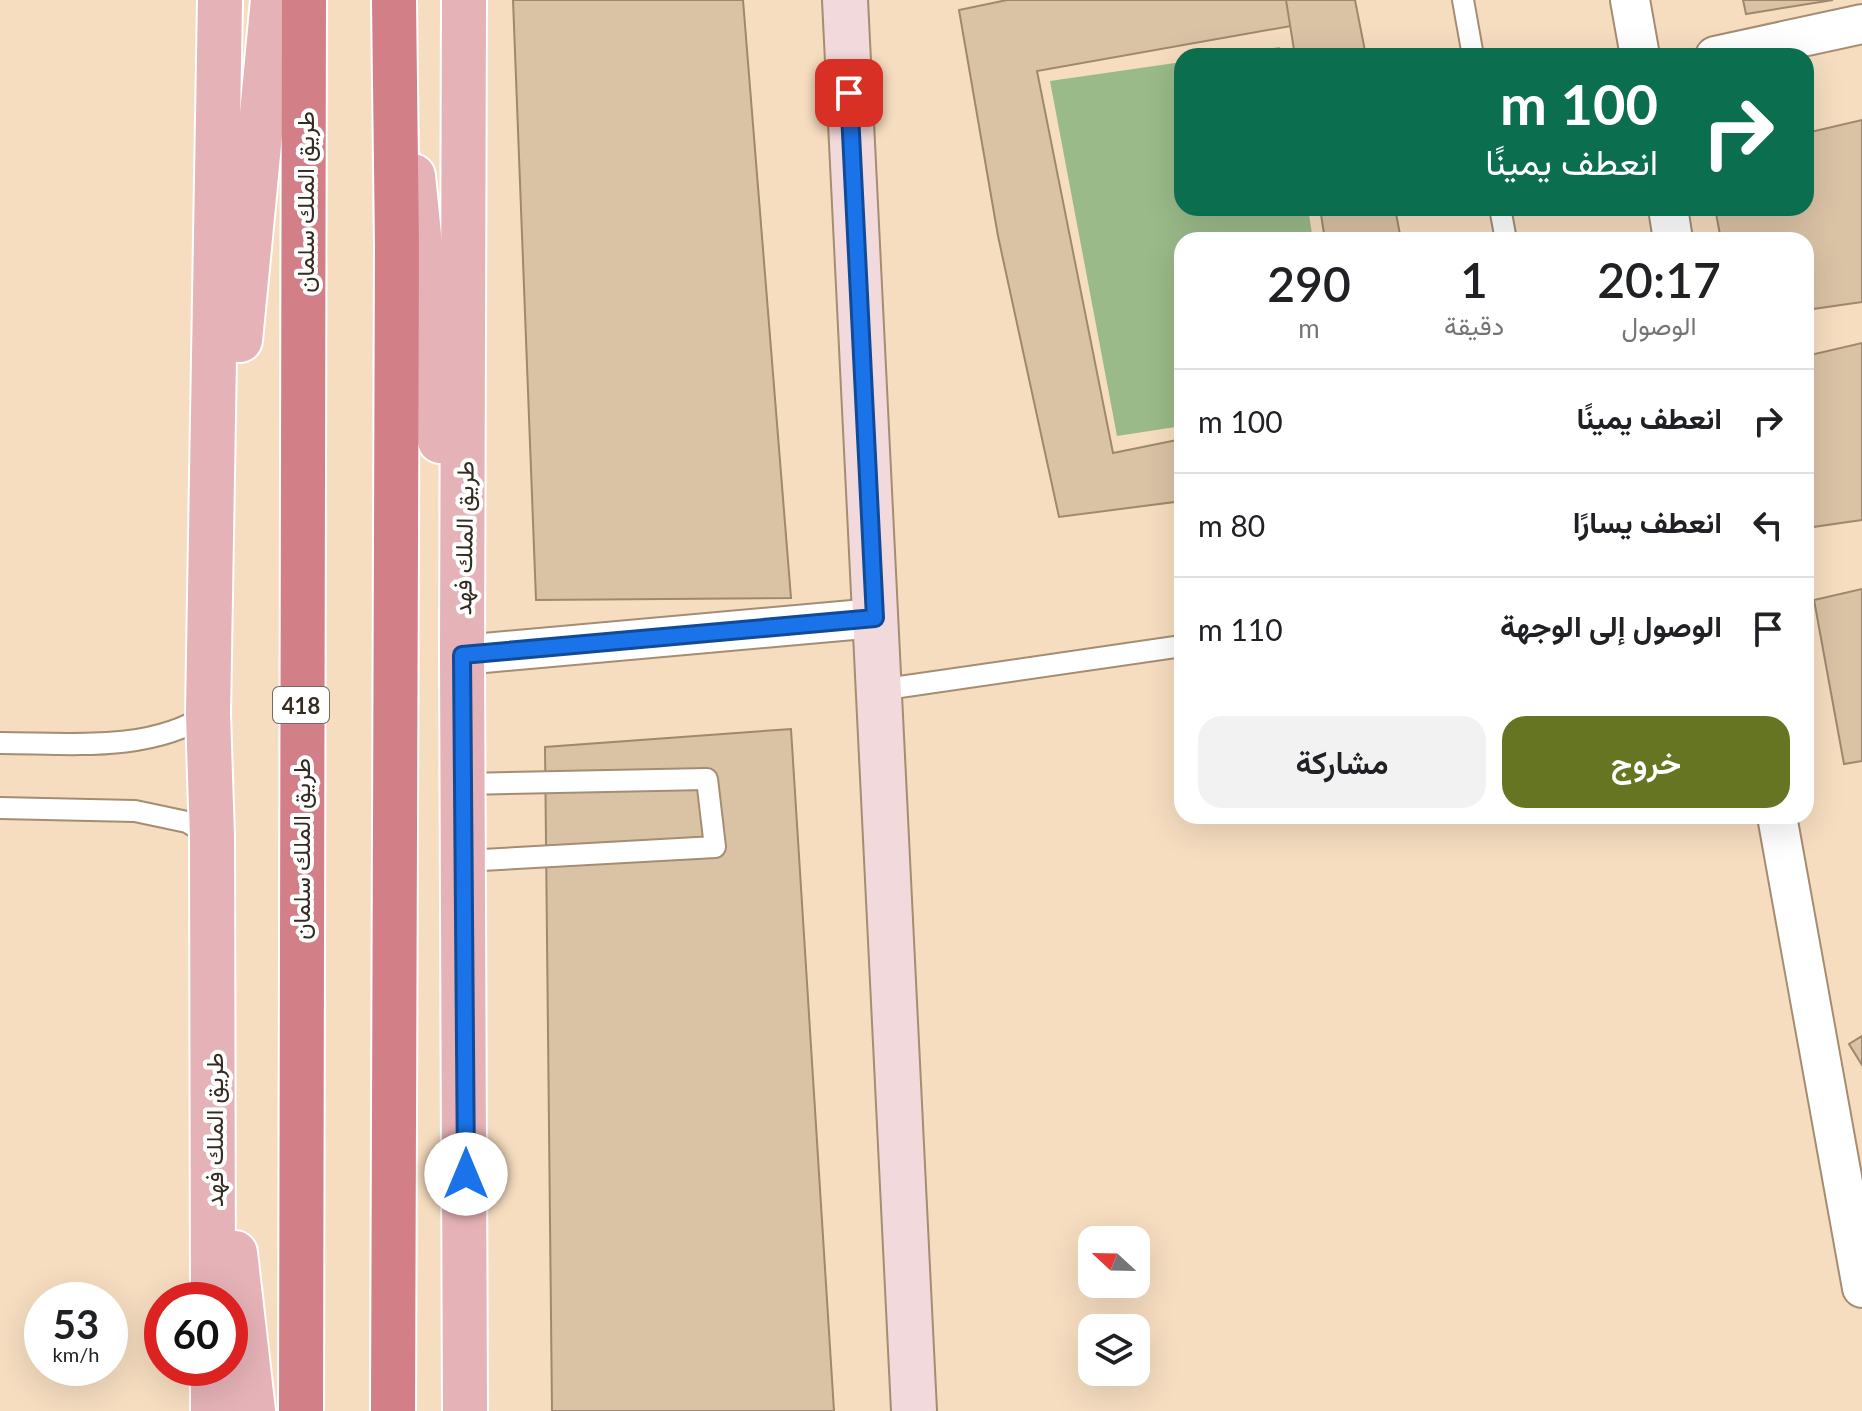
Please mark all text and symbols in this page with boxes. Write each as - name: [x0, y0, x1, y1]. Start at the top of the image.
- pin: [815, 59, 883, 127]
- text: 100 m: [1500, 70, 1658, 137]
- icon: arrive: [827, 71, 871, 115]
- icon: right: [1686, 80, 1790, 184]
- street label: طريق الملك سلمان: [290, 111, 321, 293]
- text: انعطف يمينًا: [1485, 139, 1658, 183]
- text: 1: [1460, 251, 1488, 308]
- text: 20:17: [1597, 251, 1721, 308]
- text: 290: [1267, 255, 1351, 312]
- text: دقيقة: [1444, 309, 1504, 341]
- text: الوصول: [1622, 309, 1697, 341]
- text: m: [1298, 312, 1320, 344]
- text: انعطف يمينًا: [1576, 399, 1722, 435]
- icon: right: [1746, 399, 1790, 443]
- text: 100 m: [1198, 403, 1283, 439]
- street label: طريق الملك فهد: [447, 460, 481, 616]
- text: انعطف يسارًا: [1573, 503, 1722, 539]
- icon: left: [1746, 503, 1790, 547]
- text: 80 m: [1198, 507, 1265, 543]
- text: الوصول إلى الوجهة: [1500, 607, 1722, 643]
- icon: arrive: [1746, 607, 1790, 651]
- text: 110 m: [1198, 611, 1283, 647]
- road number: 418: [273, 687, 329, 723]
- button: مشاركة: [1198, 716, 1486, 808]
- button: خروج: [1502, 716, 1790, 808]
- street label: طريق الملك سلمان: [286, 758, 317, 940]
- street label: طريق الملك فهد: [199, 1053, 230, 1207]
- position arrow: [424, 1132, 508, 1216]
- north arrow: [1078, 1226, 1150, 1298]
- map controls: [1078, 1226, 1150, 1386]
- speed limit sign: 60: [144, 1282, 248, 1386]
- text: 53: [53, 1300, 99, 1348]
- button: layers: [1078, 1314, 1150, 1386]
- text: km/h: [53, 1342, 99, 1366]

